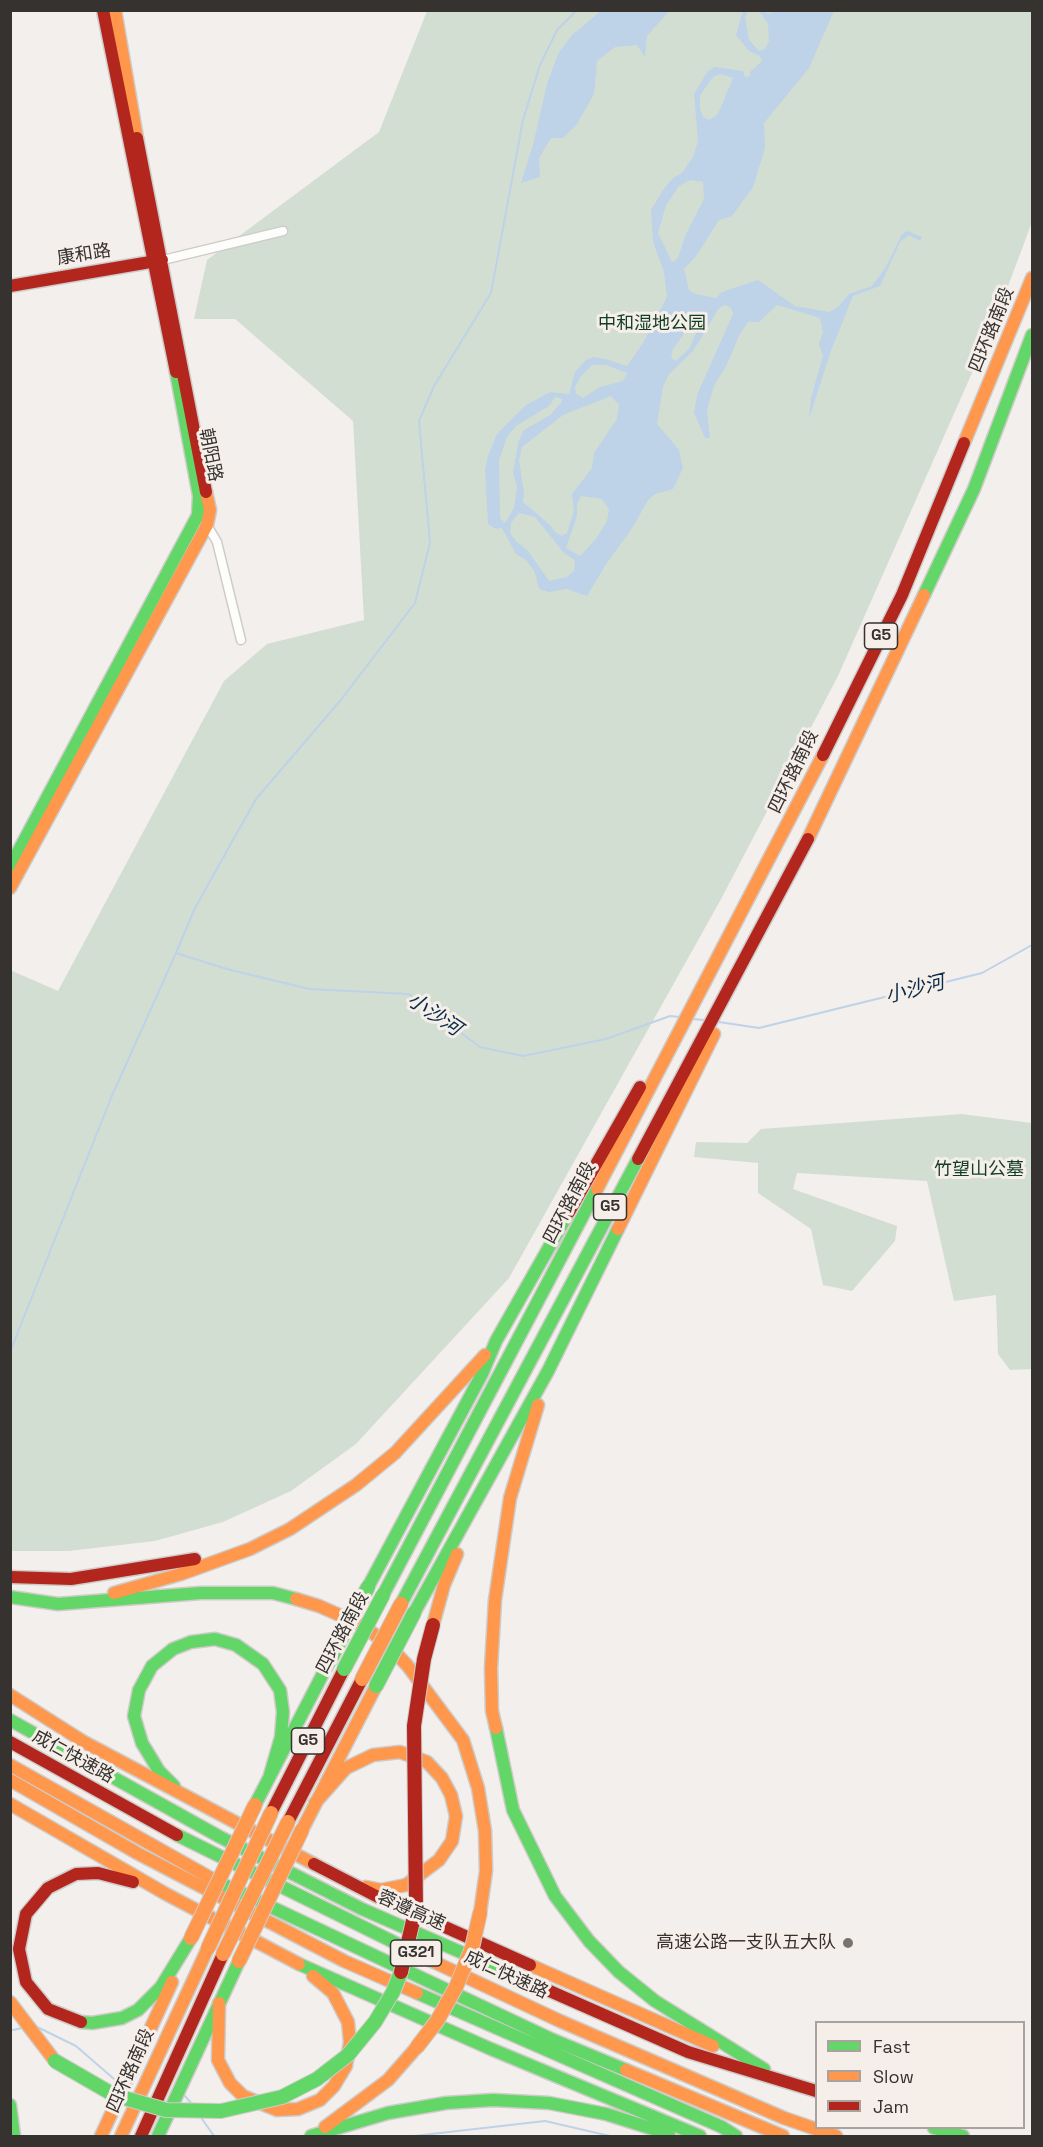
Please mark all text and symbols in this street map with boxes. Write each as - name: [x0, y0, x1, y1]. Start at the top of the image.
- street label: 康和路: [56, 240, 112, 270]
- street label: 四环路南段: [965, 284, 1019, 376]
- park label: 中和湿地公园: [598, 313, 706, 335]
- street label: 朝阳路: [194, 426, 226, 484]
- road number: G5: [864, 623, 898, 649]
- street label: 四环路南段: [765, 727, 823, 817]
- water label: 小沙河: [883, 971, 947, 1009]
- water label: 小沙河: [402, 988, 466, 1042]
- street label: 四环路南段: [539, 1158, 601, 1248]
- park label: 竹望山公墓: [934, 1159, 1024, 1181]
- road number: G5: [594, 1194, 626, 1220]
- street label: 四环路南段: [312, 1588, 374, 1678]
- street label: 成仁快速路: [28, 1726, 118, 1788]
- road number: G5: [292, 1728, 324, 1754]
- street label: 蓉遵高速: [374, 1886, 448, 1936]
- place label: 高速公路一支队五大队: [656, 1932, 836, 1954]
- marker: 高速公路一支队五大队: [841, 1936, 855, 1950]
- road number: G321: [390, 1940, 442, 1966]
- street label: 成仁快速路: [461, 1946, 551, 2004]
- legend: [815, 2021, 1025, 2129]
- street label: 四环路南段: [103, 2025, 159, 2117]
- text: Fast: [873, 2035, 910, 2058]
- text: Slow: [873, 2065, 914, 2088]
- text: Jam: [873, 2095, 909, 2118]

